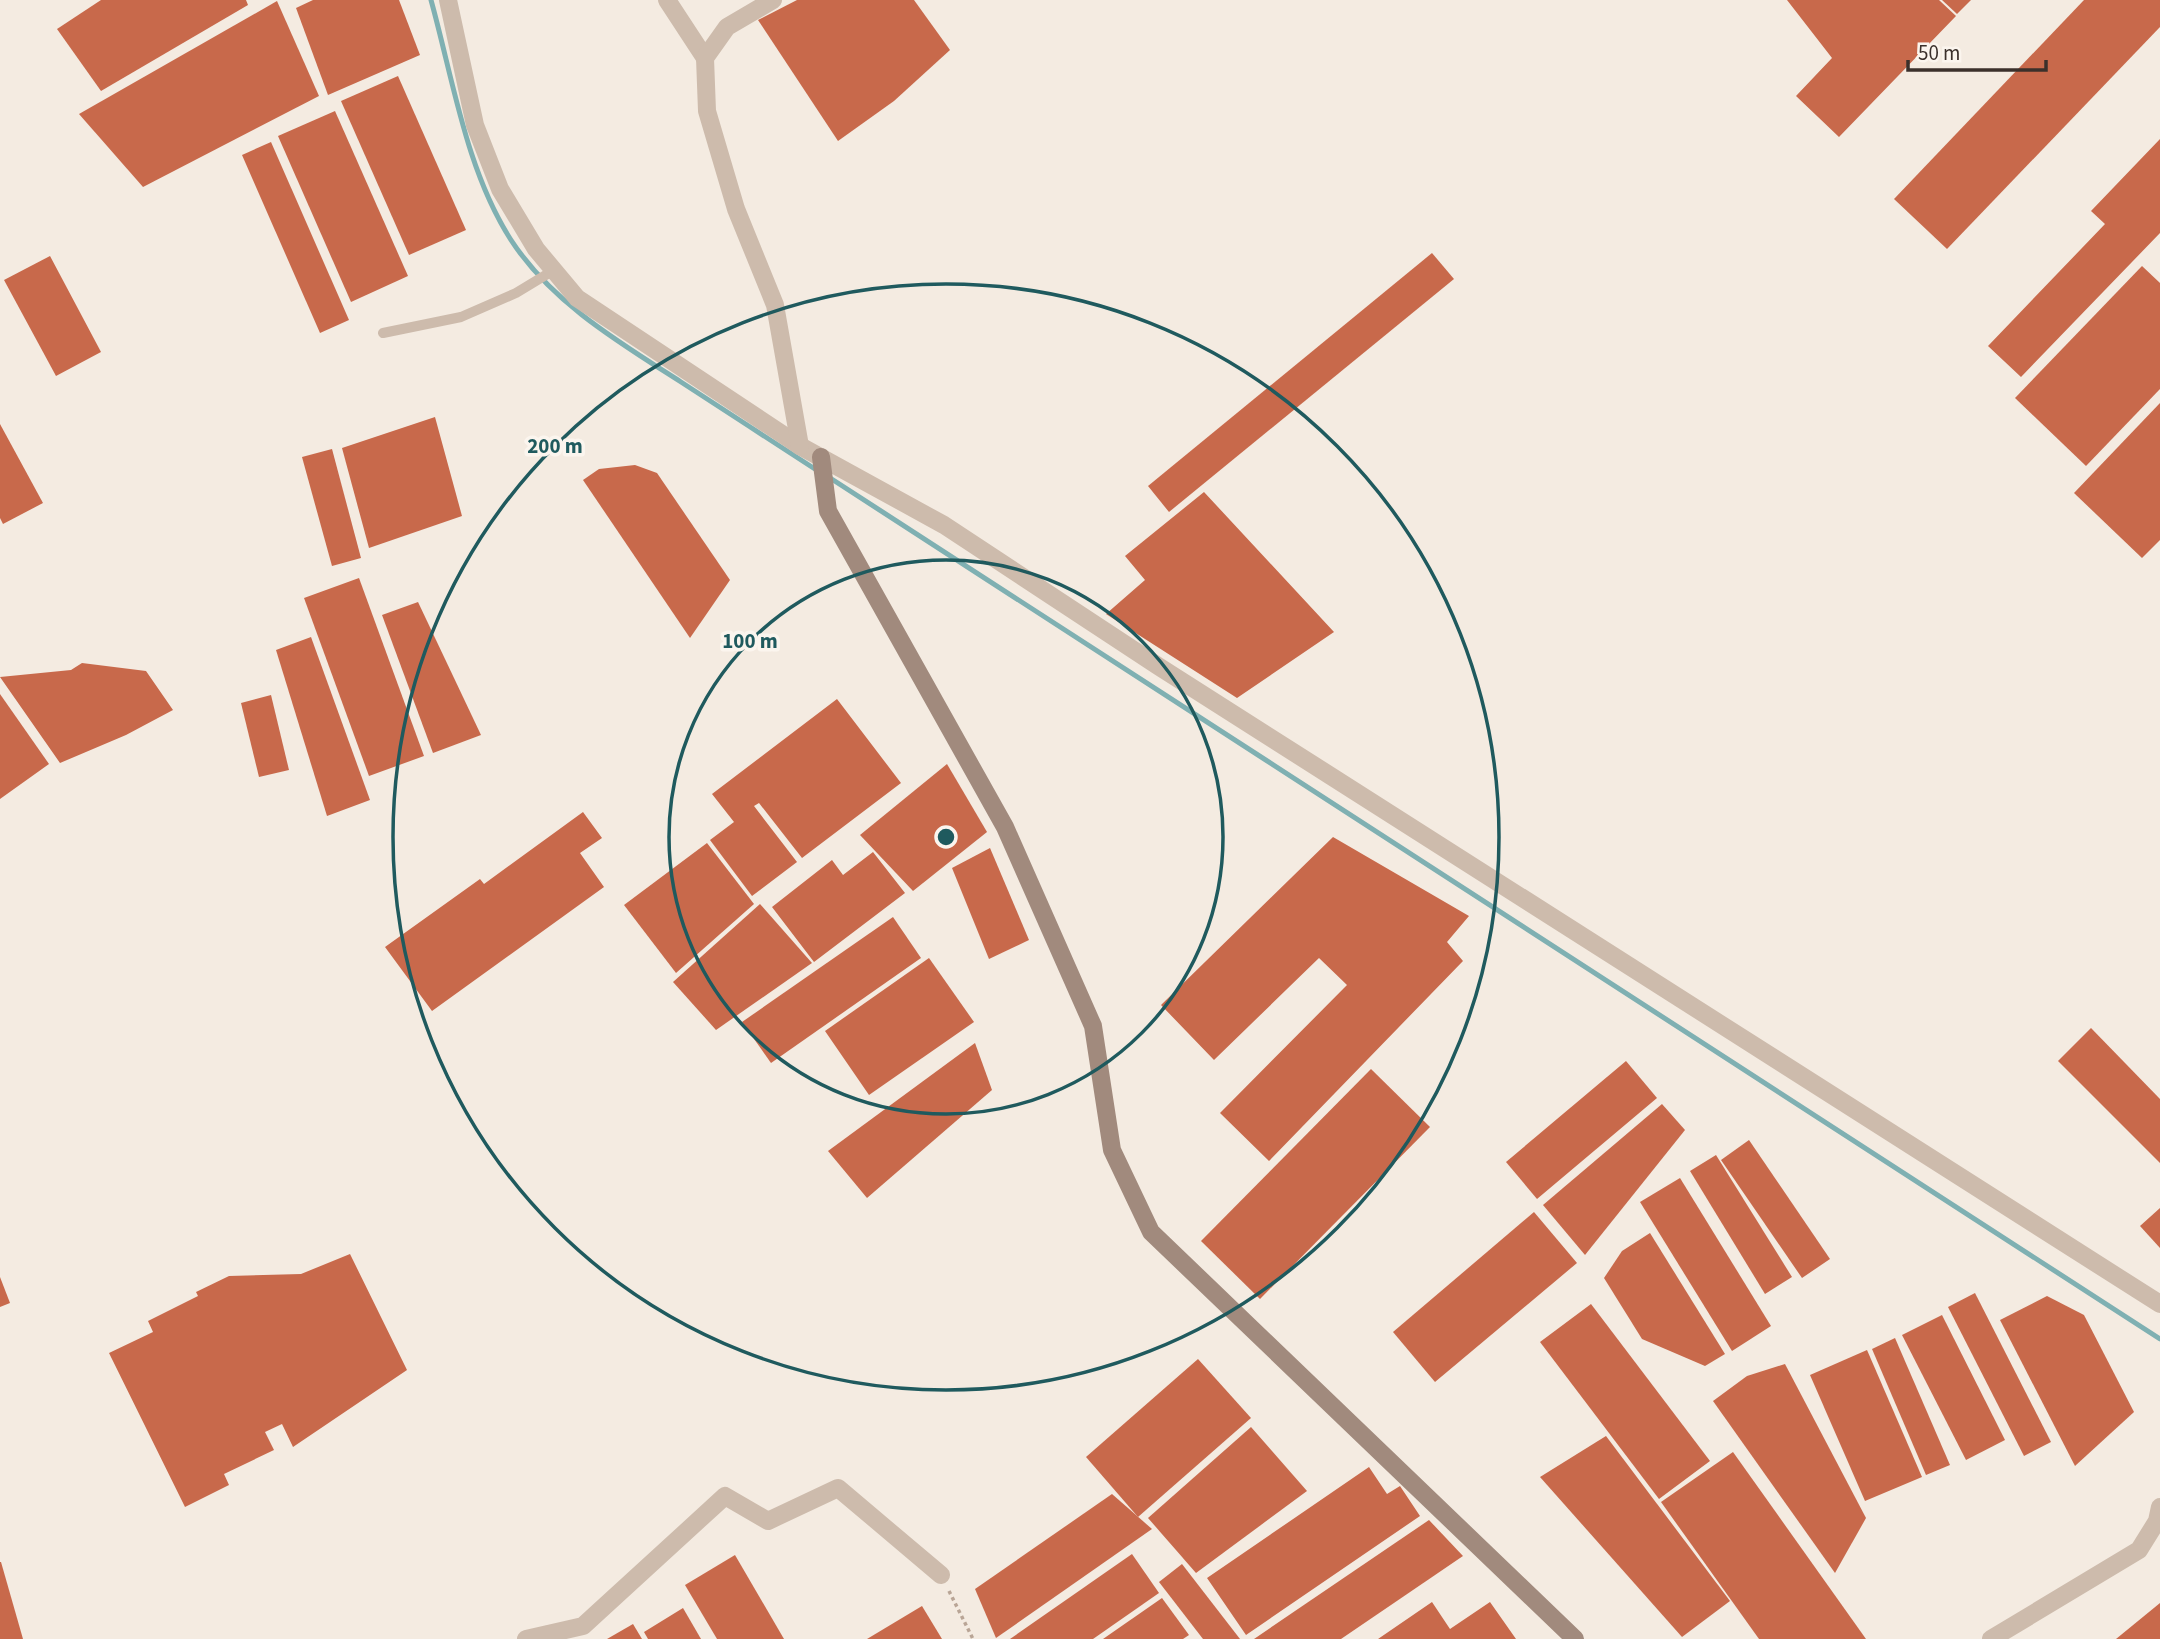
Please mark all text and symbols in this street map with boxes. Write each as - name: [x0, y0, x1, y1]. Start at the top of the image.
- scale bar: [1908, 28, 2046, 72]
- text: 50 m: [1918, 38, 1960, 68]
- text: 200 m: [527, 431, 583, 461]
- text: 100 m: [722, 626, 778, 656]
- centre of rings: [934, 825, 958, 849]

